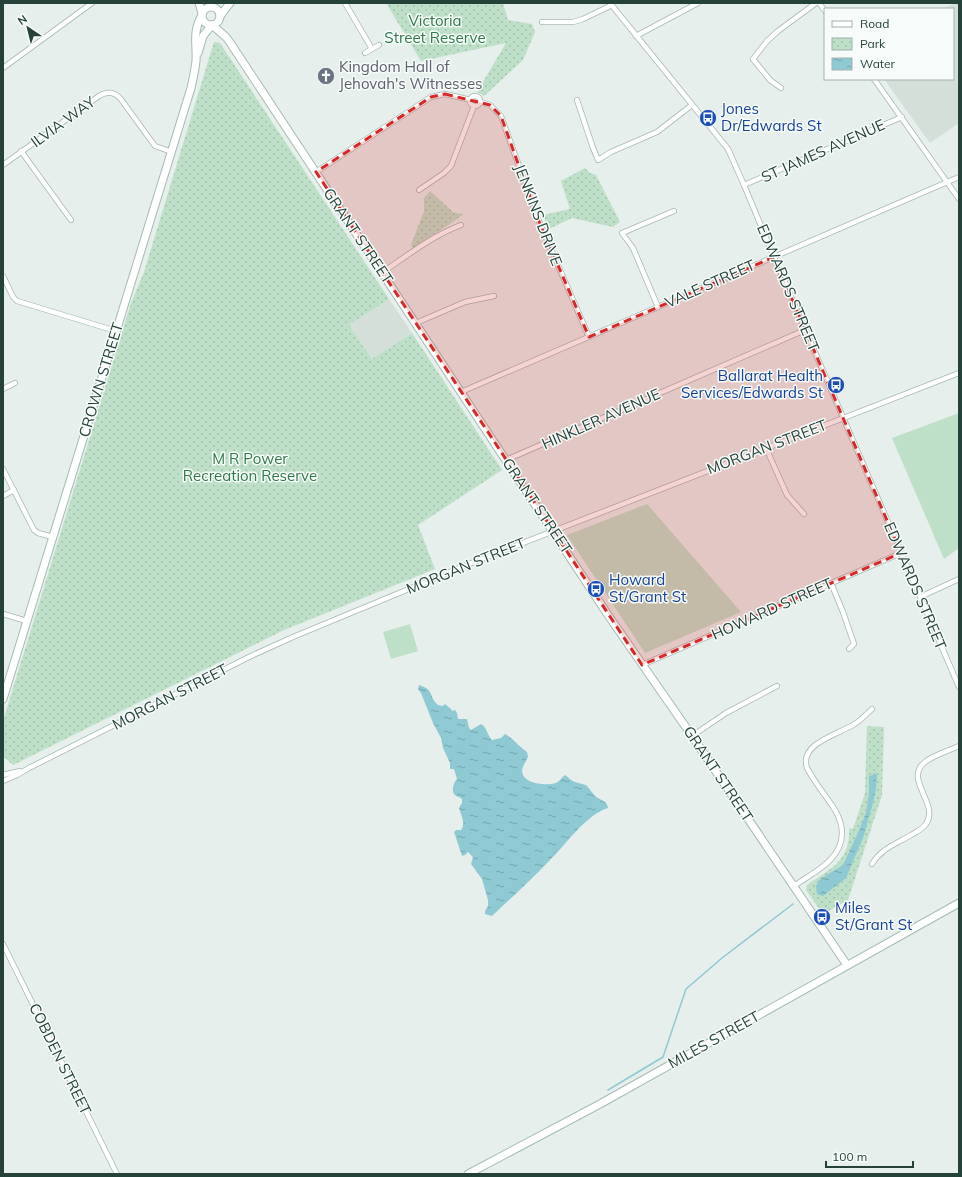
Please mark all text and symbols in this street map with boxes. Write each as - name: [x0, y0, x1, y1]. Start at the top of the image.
- north arrow: [8, 8, 48, 48]
- legend: [824, 8, 954, 80]
- park label: Victoria Street Reserve: [384, 11, 486, 47]
- text: N: [15, 12, 30, 28]
- text: Road: [860, 16, 889, 31]
- text: Park: [860, 36, 886, 51]
- text: Water: [860, 56, 896, 71]
- place label: Kingdom Hall of Jehovah's Witnesses: [339, 57, 483, 93]
- church icon: Kingdom Hall of Jehovah's Witnesses: [316, 66, 336, 86]
- street label: ILVIA WAY: [27, 91, 99, 151]
- place label: Jones Dr/Edwards St: [721, 99, 822, 135]
- bus stop icon: Jones Dr/Edwards St: [698, 108, 718, 128]
- street label: ST JAMES AVENUE: [758, 115, 888, 186]
- street label: JENKINS DRIVE: [510, 161, 567, 269]
- street label: GRANT STREET: [319, 184, 397, 287]
- street label: EDWARDS STREET: [753, 221, 824, 354]
- street label: VALE STREET: [662, 255, 758, 312]
- street label: CROWN STREET: [74, 320, 127, 439]
- place label: Ballarat Health Services/Edwards St: [681, 366, 823, 402]
- bus stop icon: Ballarat Health Services/Edwards St: [826, 375, 846, 395]
- street label: HINKLER AVENUE: [539, 384, 663, 453]
- street label: MORGAN STREET: [704, 415, 829, 478]
- park label: M R Power Recreation Reserve: [183, 449, 317, 485]
- street label: GRANT STREET: [498, 454, 576, 557]
- street label: EDWARDS STREET: [880, 519, 951, 652]
- street label: MORGAN STREET: [403, 533, 528, 598]
- place label: Howard St/Grant St: [609, 570, 686, 606]
- street label: HOWARD STREET: [708, 573, 835, 644]
- bus stop icon: Howard St/Grant St: [586, 579, 606, 599]
- street label: MORGAN STREET: [109, 659, 231, 734]
- street label: GRANT STREET: [679, 722, 757, 825]
- place label: Miles St/Grant St: [835, 898, 912, 934]
- bus stop icon: Miles St/Grant St: [812, 907, 832, 927]
- street label: COBDEN STREET: [25, 1000, 96, 1118]
- street label: MILES STREET: [665, 1007, 763, 1073]
- scale bar: [826, 1143, 913, 1169]
- text: 100 m: [832, 1149, 867, 1164]

